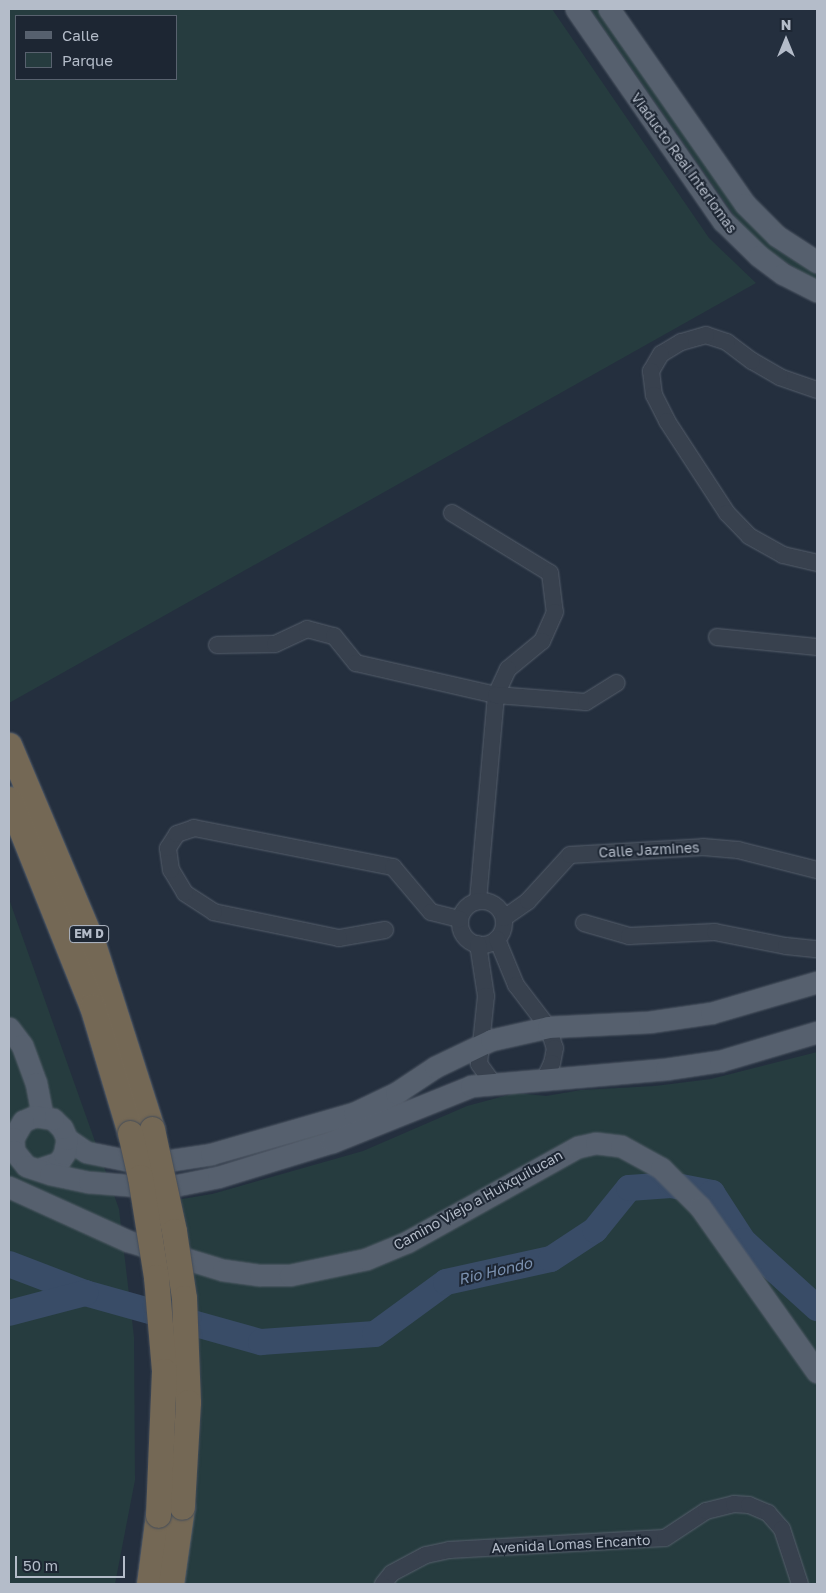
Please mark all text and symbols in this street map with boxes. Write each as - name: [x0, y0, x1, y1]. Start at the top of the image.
- legend: [15, 15, 178, 80]
- north arrow: [761, 15, 811, 65]
- text: N: [781, 16, 791, 33]
- text: Calle: [62, 26, 99, 44]
- text: Parque: [62, 51, 113, 69]
- street label: Viaducto Real Interlomas: [627, 90, 741, 236]
- street label: Calle Jazmines: [598, 839, 700, 861]
- road number: EM D: [69, 924, 109, 944]
- street label: Camino Viejo a Huixquilucan: [391, 1146, 565, 1254]
- water label: Rio Hondo: [457, 1254, 533, 1288]
- street label: Avenida Lomas Encanto: [491, 1531, 651, 1557]
- scale bar: [18, 1546, 128, 1578]
- text: 50 m: [23, 1556, 58, 1574]

